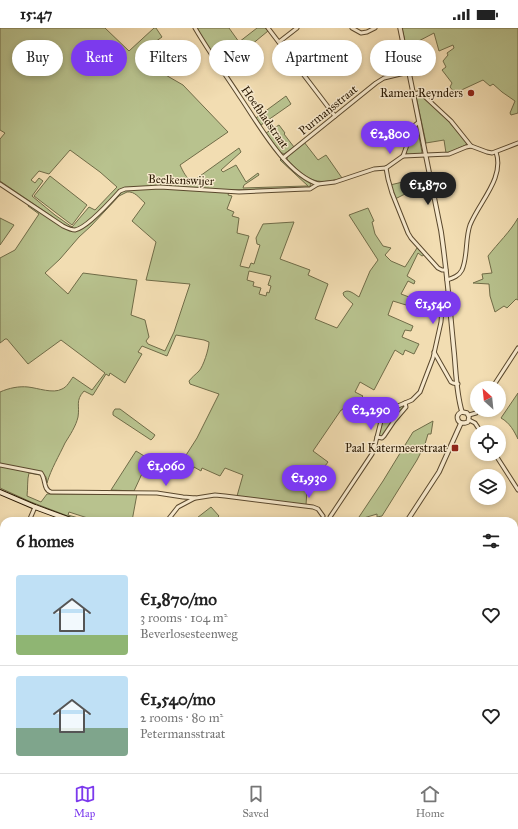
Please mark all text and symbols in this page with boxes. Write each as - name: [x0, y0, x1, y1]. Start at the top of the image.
- text: 15:47: [20, 5, 52, 23]
- chip: Buy: [12, 40, 63, 76]
- chip: Rent: [71, 40, 127, 76]
- chip: Filters: [135, 40, 201, 76]
- chip: New: [209, 40, 264, 76]
- chip: Apartment: [272, 40, 362, 76]
- chip: House: [370, 40, 436, 76]
- street label: Purmansstraat: [296, 82, 361, 138]
- street label: Hoefbladstraat: [238, 83, 292, 152]
- place label: Ramen Reynders: [380, 86, 463, 100]
- marker: Ramen Reynders: [466, 88, 476, 98]
- pin: €2,800: [357, 121, 423, 155]
- text: €2,800: [370, 126, 410, 142]
- street label: Beelkenswijer: [148, 172, 215, 188]
- pin: €1,870: [395, 172, 461, 206]
- text: €1,870: [409, 177, 447, 193]
- pin: €1,540: [400, 291, 466, 325]
- text: €1,540: [415, 296, 451, 312]
- north arrow: [470, 381, 506, 417]
- map controls: [470, 381, 506, 505]
- pin: €2,290: [338, 397, 404, 431]
- text: €2,290: [352, 402, 390, 418]
- button: locate: [470, 425, 506, 461]
- place label: Paal Katermeerstraat: [345, 441, 448, 455]
- marker: Paal Katermeerstraat: [450, 443, 460, 453]
- pin: €1,060: [133, 453, 199, 487]
- text: €1,060: [147, 458, 185, 474]
- pin: €1,930: [276, 465, 342, 499]
- button: layers: [470, 469, 506, 505]
- text: €1,930: [291, 470, 327, 486]
- icon: filters: [480, 530, 502, 552]
- text: 6 homes: [16, 531, 74, 552]
- text: €1,870/mo: [140, 589, 217, 610]
- icon: home: [48, 591, 96, 639]
- icon: heart: [480, 604, 502, 626]
- text: 3 rooms · 104 m²: [140, 610, 228, 626]
- text: Beverlosesteenweg: [140, 626, 237, 642]
- text: €1,540/mo: [140, 689, 215, 710]
- icon: home: [48, 692, 96, 740]
- icon: heart: [480, 705, 502, 727]
- text: 2 rooms · 80 m²: [140, 710, 223, 726]
- text: Petermansstraat: [140, 726, 225, 742]
- tab: Map: [74, 783, 96, 820]
- tab: Saved: [243, 783, 269, 820]
- tab: Home: [416, 783, 444, 820]

